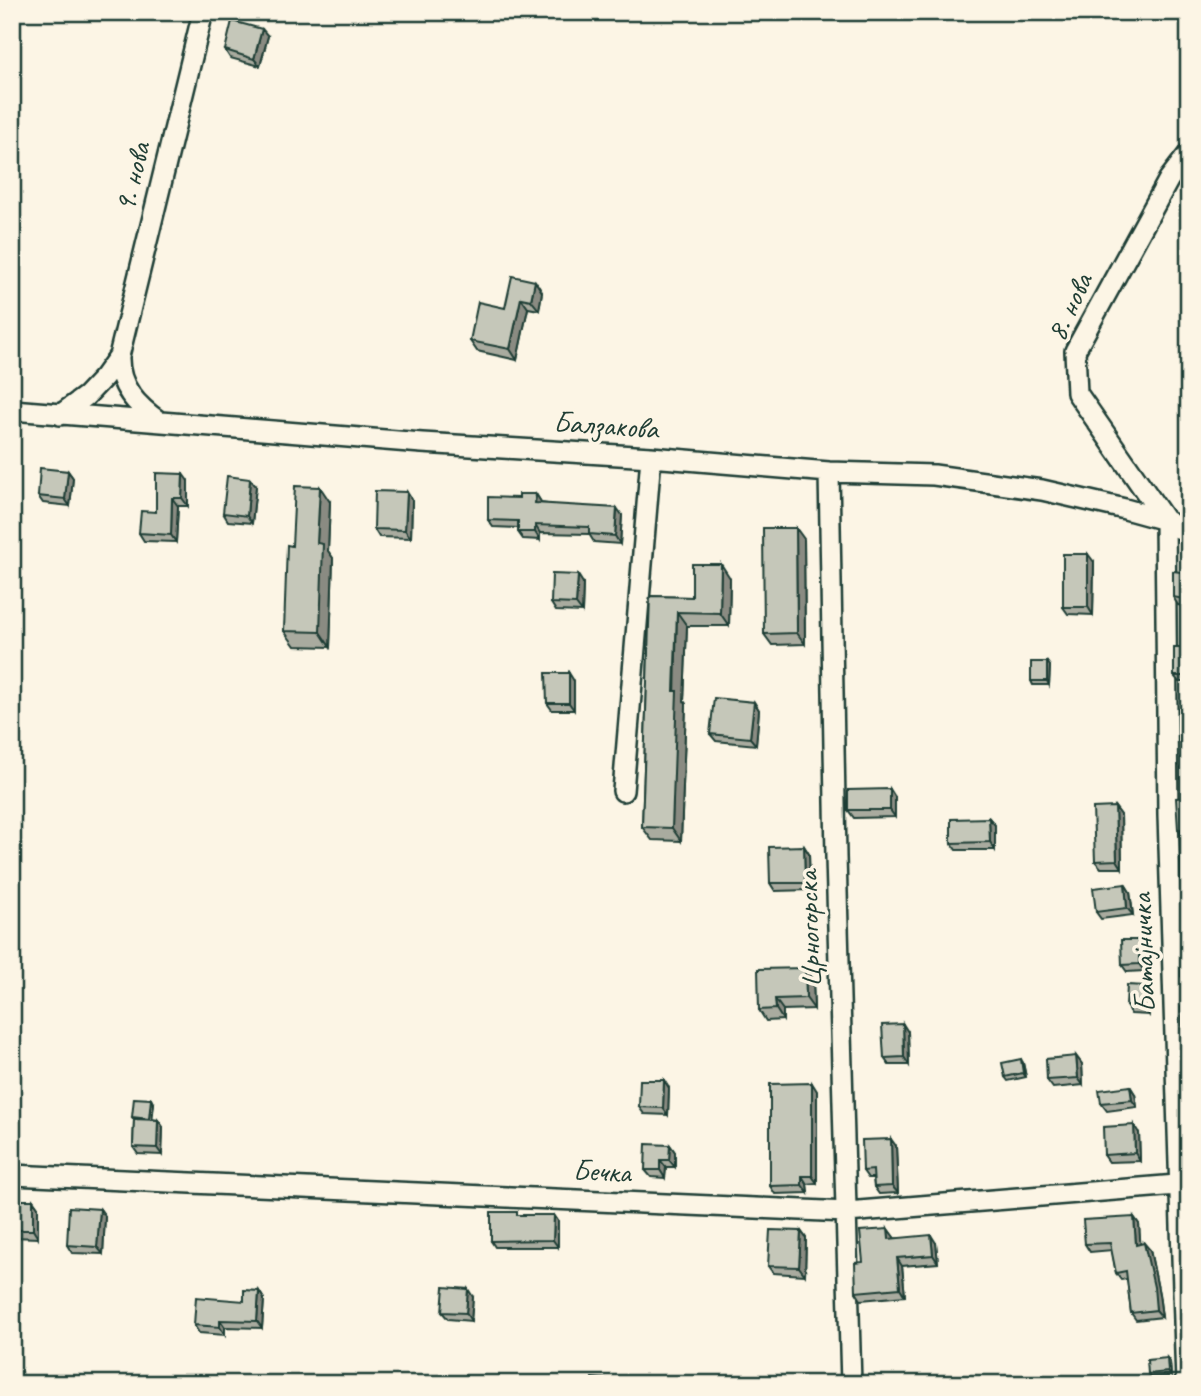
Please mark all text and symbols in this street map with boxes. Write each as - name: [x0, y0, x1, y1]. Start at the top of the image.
- street label: 9. нова: [105, 136, 159, 216]
- street label: 8. нова: [1037, 265, 1102, 347]
- street label: Балзакова: [552, 402, 662, 448]
- street label: Црногорска: [788, 867, 830, 988]
- street label: Батајничка: [1122, 891, 1164, 1013]
- street label: Бечка: [572, 1151, 634, 1192]

